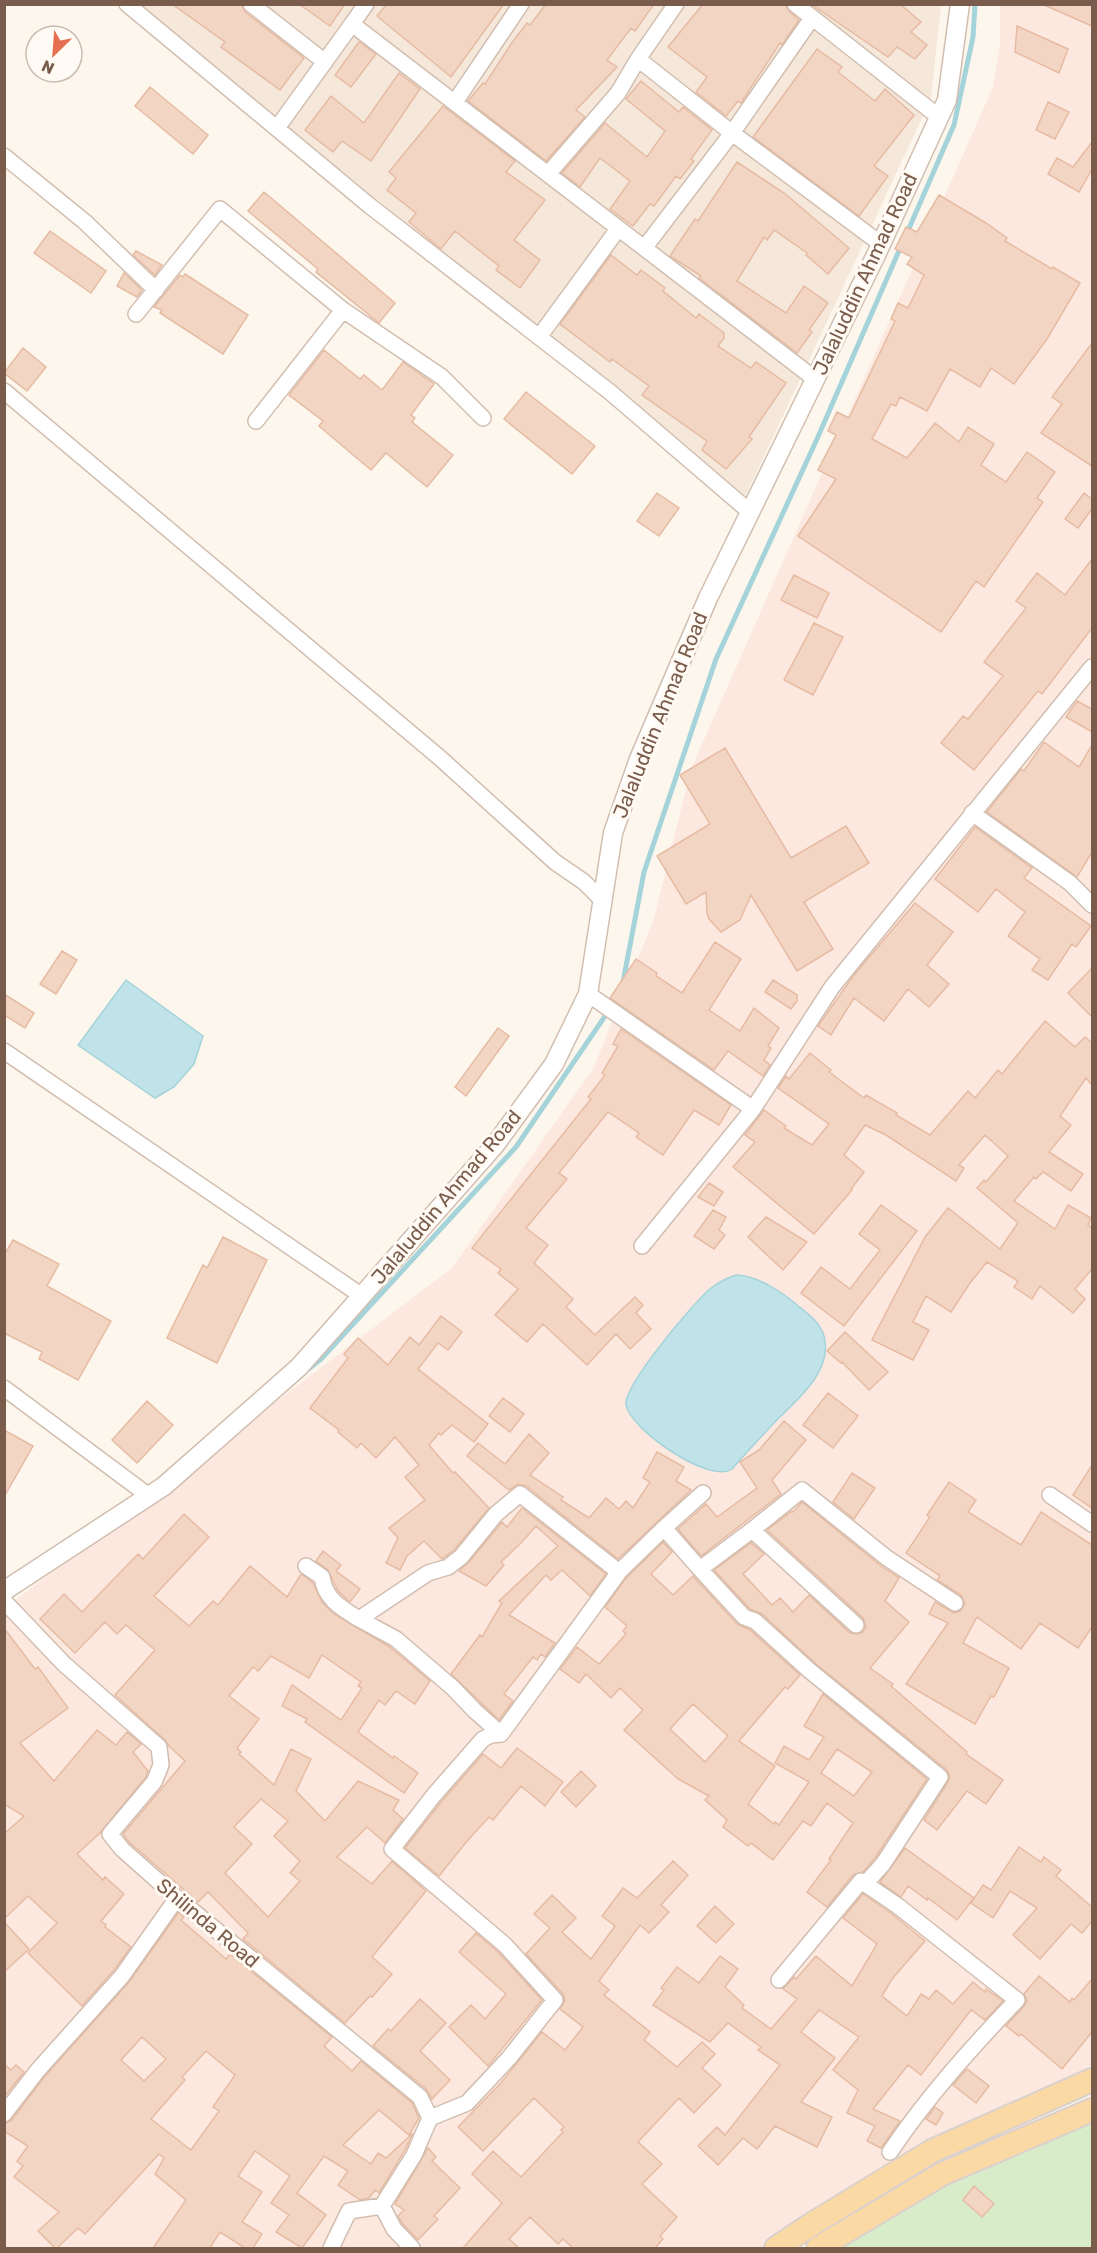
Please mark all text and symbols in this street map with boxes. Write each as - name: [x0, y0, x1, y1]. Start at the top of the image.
- north arrow: [24, 24, 84, 84]
- text: N: [39, 56, 57, 78]
- street label: Jalaluddin Ahmad Road: [808, 169, 922, 379]
- street label: Jalaluddin Ahmad Road: [608, 608, 712, 822]
- street label: Jalaluddin Ahmad Road: [366, 1105, 526, 1289]
- street label: Shilinda Road: [152, 1873, 264, 1973]

